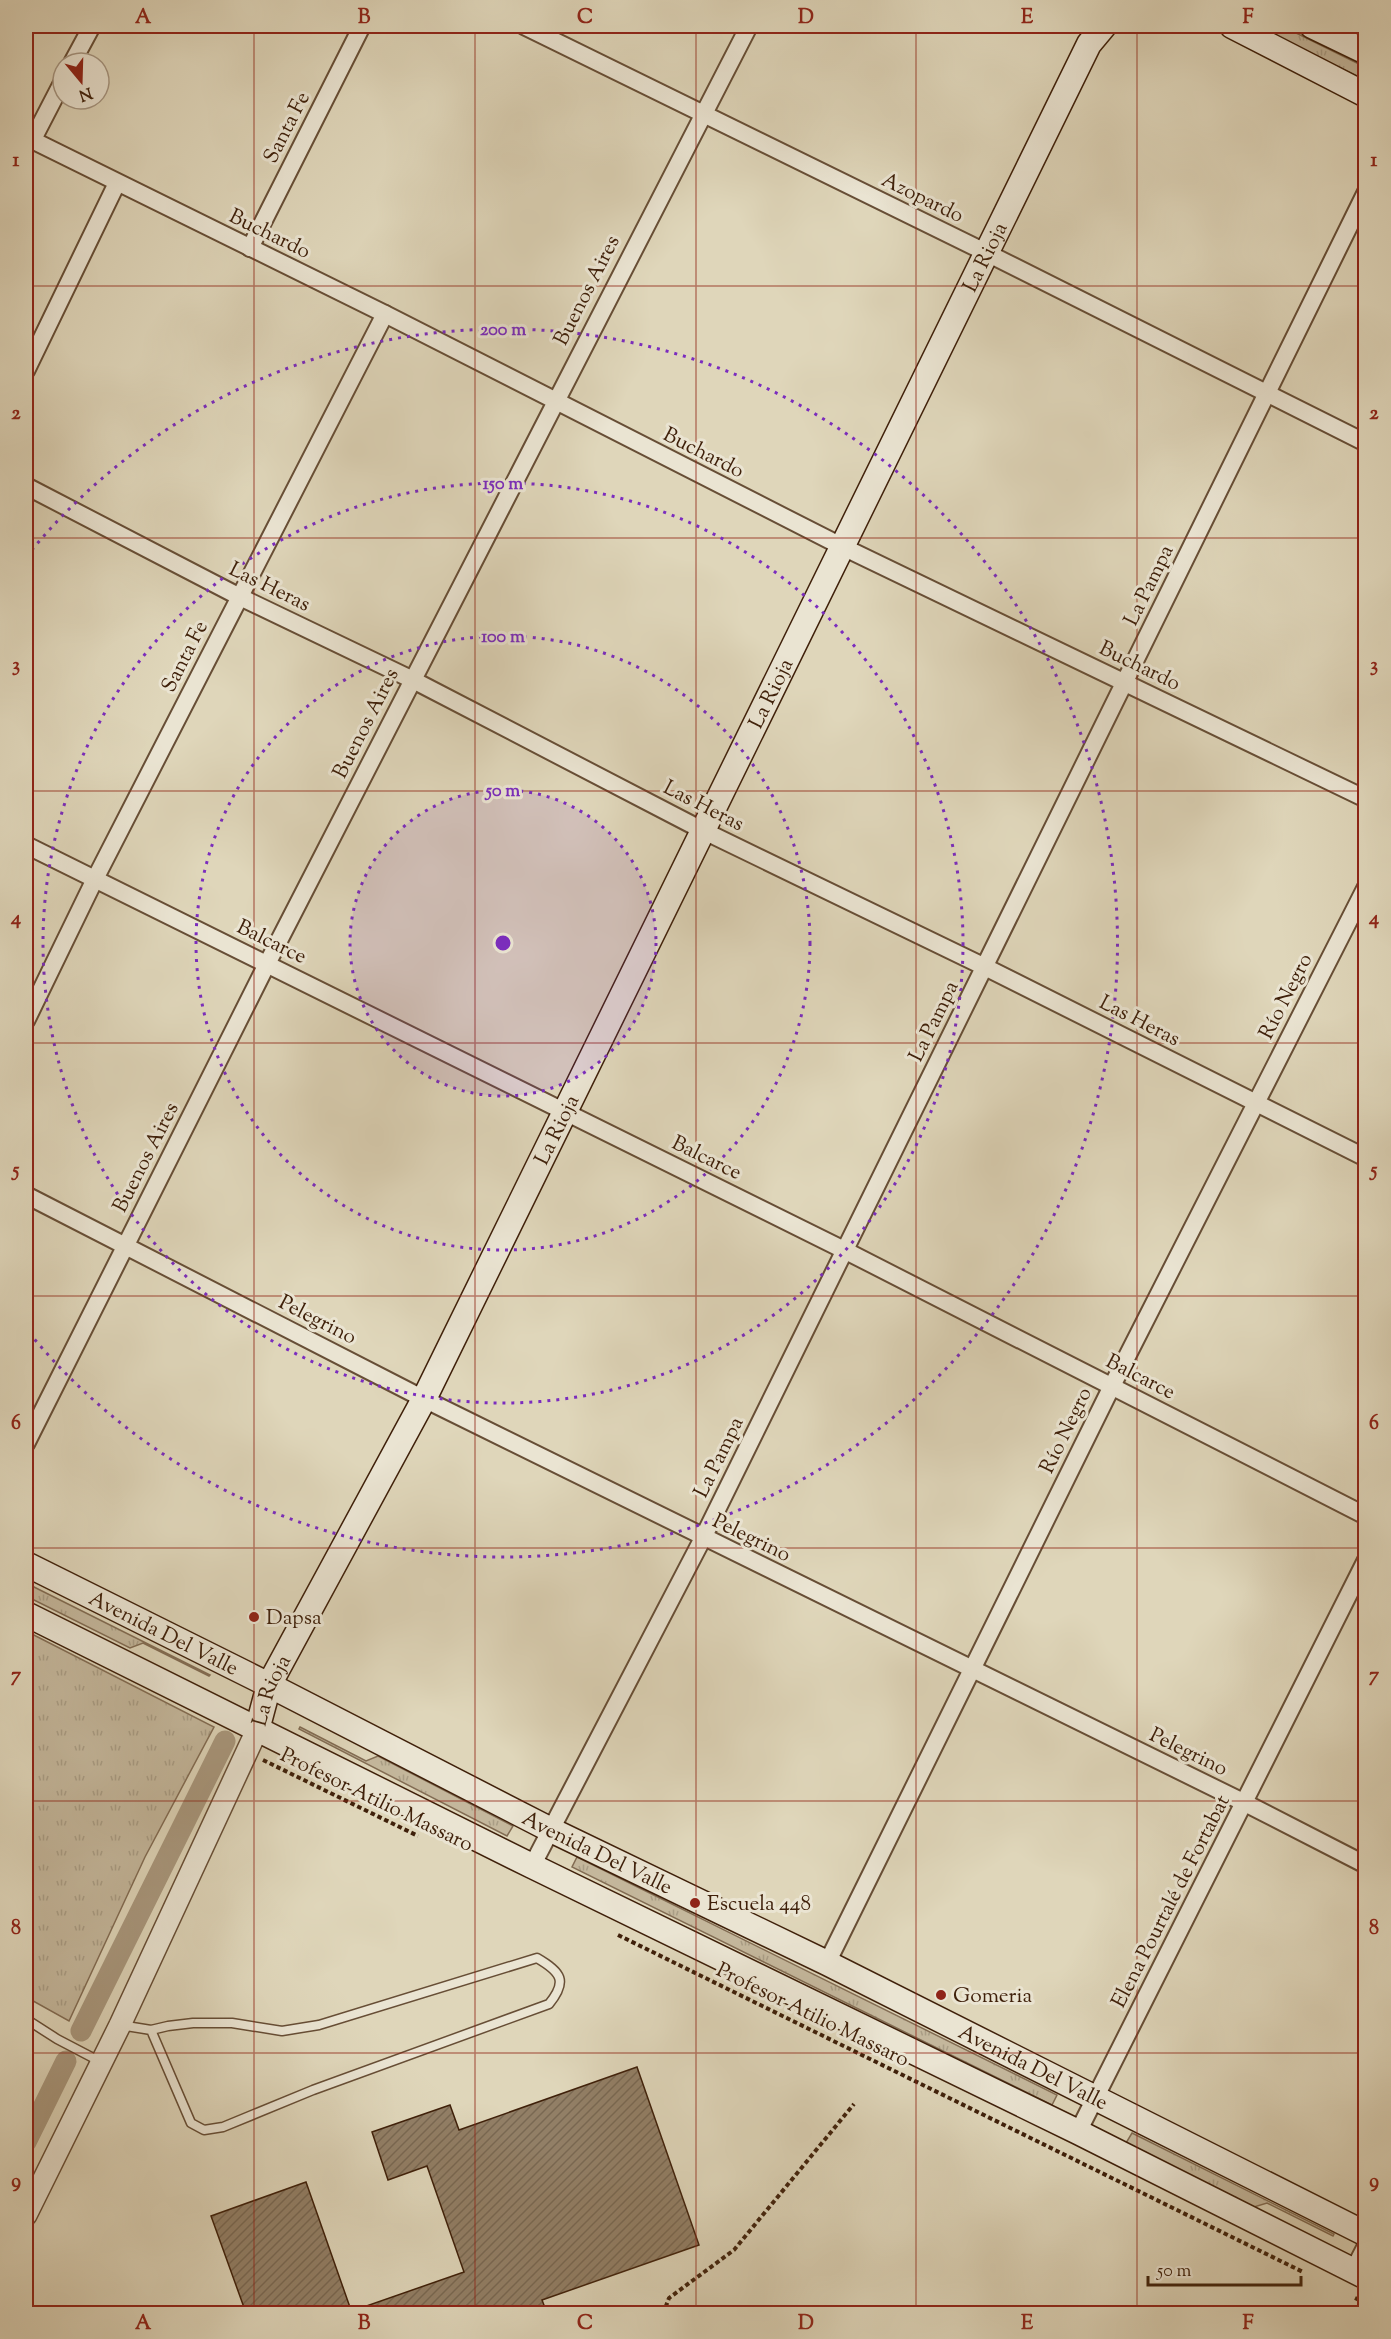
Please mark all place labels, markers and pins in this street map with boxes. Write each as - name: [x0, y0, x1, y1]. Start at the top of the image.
- centre of rings: [493, 933, 513, 953]
- place label: Dapsa: [266, 1604, 322, 1634]
- marker: Dapsa: [247, 1610, 261, 1624]
- place label: Escuela 448: [707, 1890, 811, 1920]
- marker: Escuela 448: [688, 1896, 702, 1910]
- place label: Gomeria: [953, 1982, 1032, 2012]
- marker: Gomeria: [934, 1988, 948, 2002]

